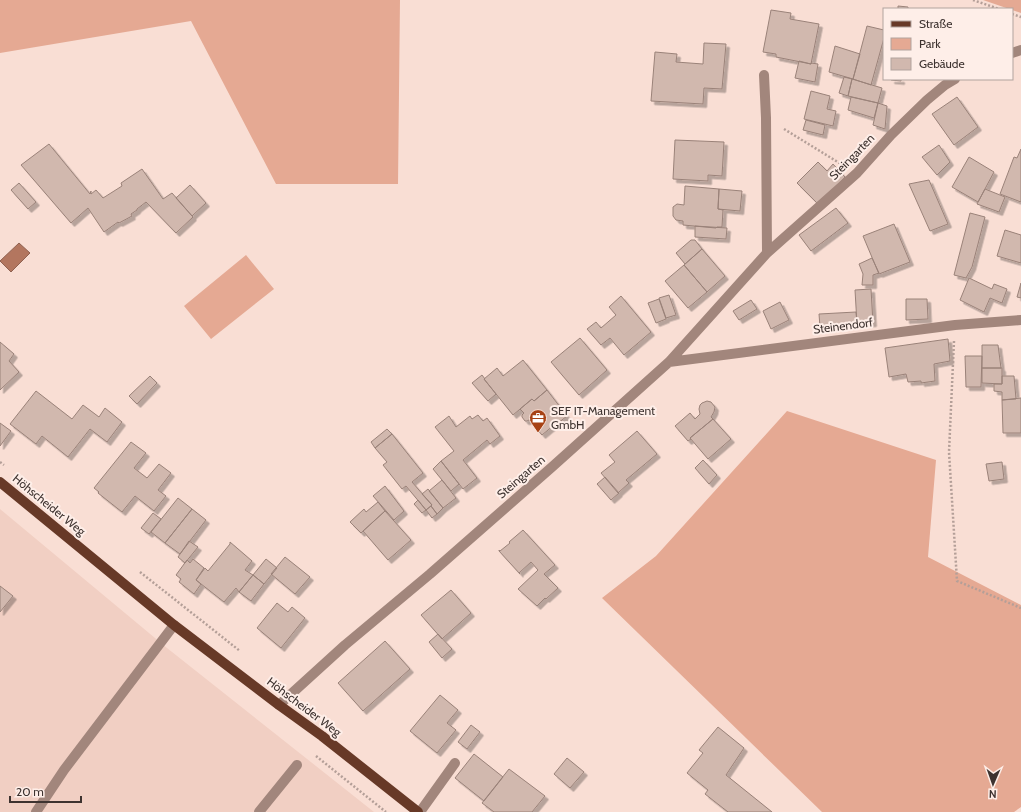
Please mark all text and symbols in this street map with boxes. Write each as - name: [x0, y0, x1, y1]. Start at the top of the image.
- legend: [883, 8, 1013, 80]
- text: Straße: [919, 16, 952, 31]
- text: Park: [919, 36, 941, 51]
- text: Gebäude: [919, 56, 965, 71]
- street label: Steingarten: [826, 130, 878, 183]
- street label: Steinendorf: [812, 314, 874, 337]
- place label: SEF IT-Management GmbH: [551, 403, 655, 432]
- office icon: SEF IT-Management GmbH: [528, 408, 548, 433]
- street label: Steingarten: [494, 452, 548, 502]
- street label: Höhscheider Weg: [10, 471, 90, 539]
- street label: Höhscheider Weg: [264, 674, 345, 740]
- north arrow: [973, 764, 1013, 804]
- scale bar: [10, 778, 81, 804]
- text: 20 m: [16, 784, 44, 799]
- text: N: [989, 787, 997, 801]

